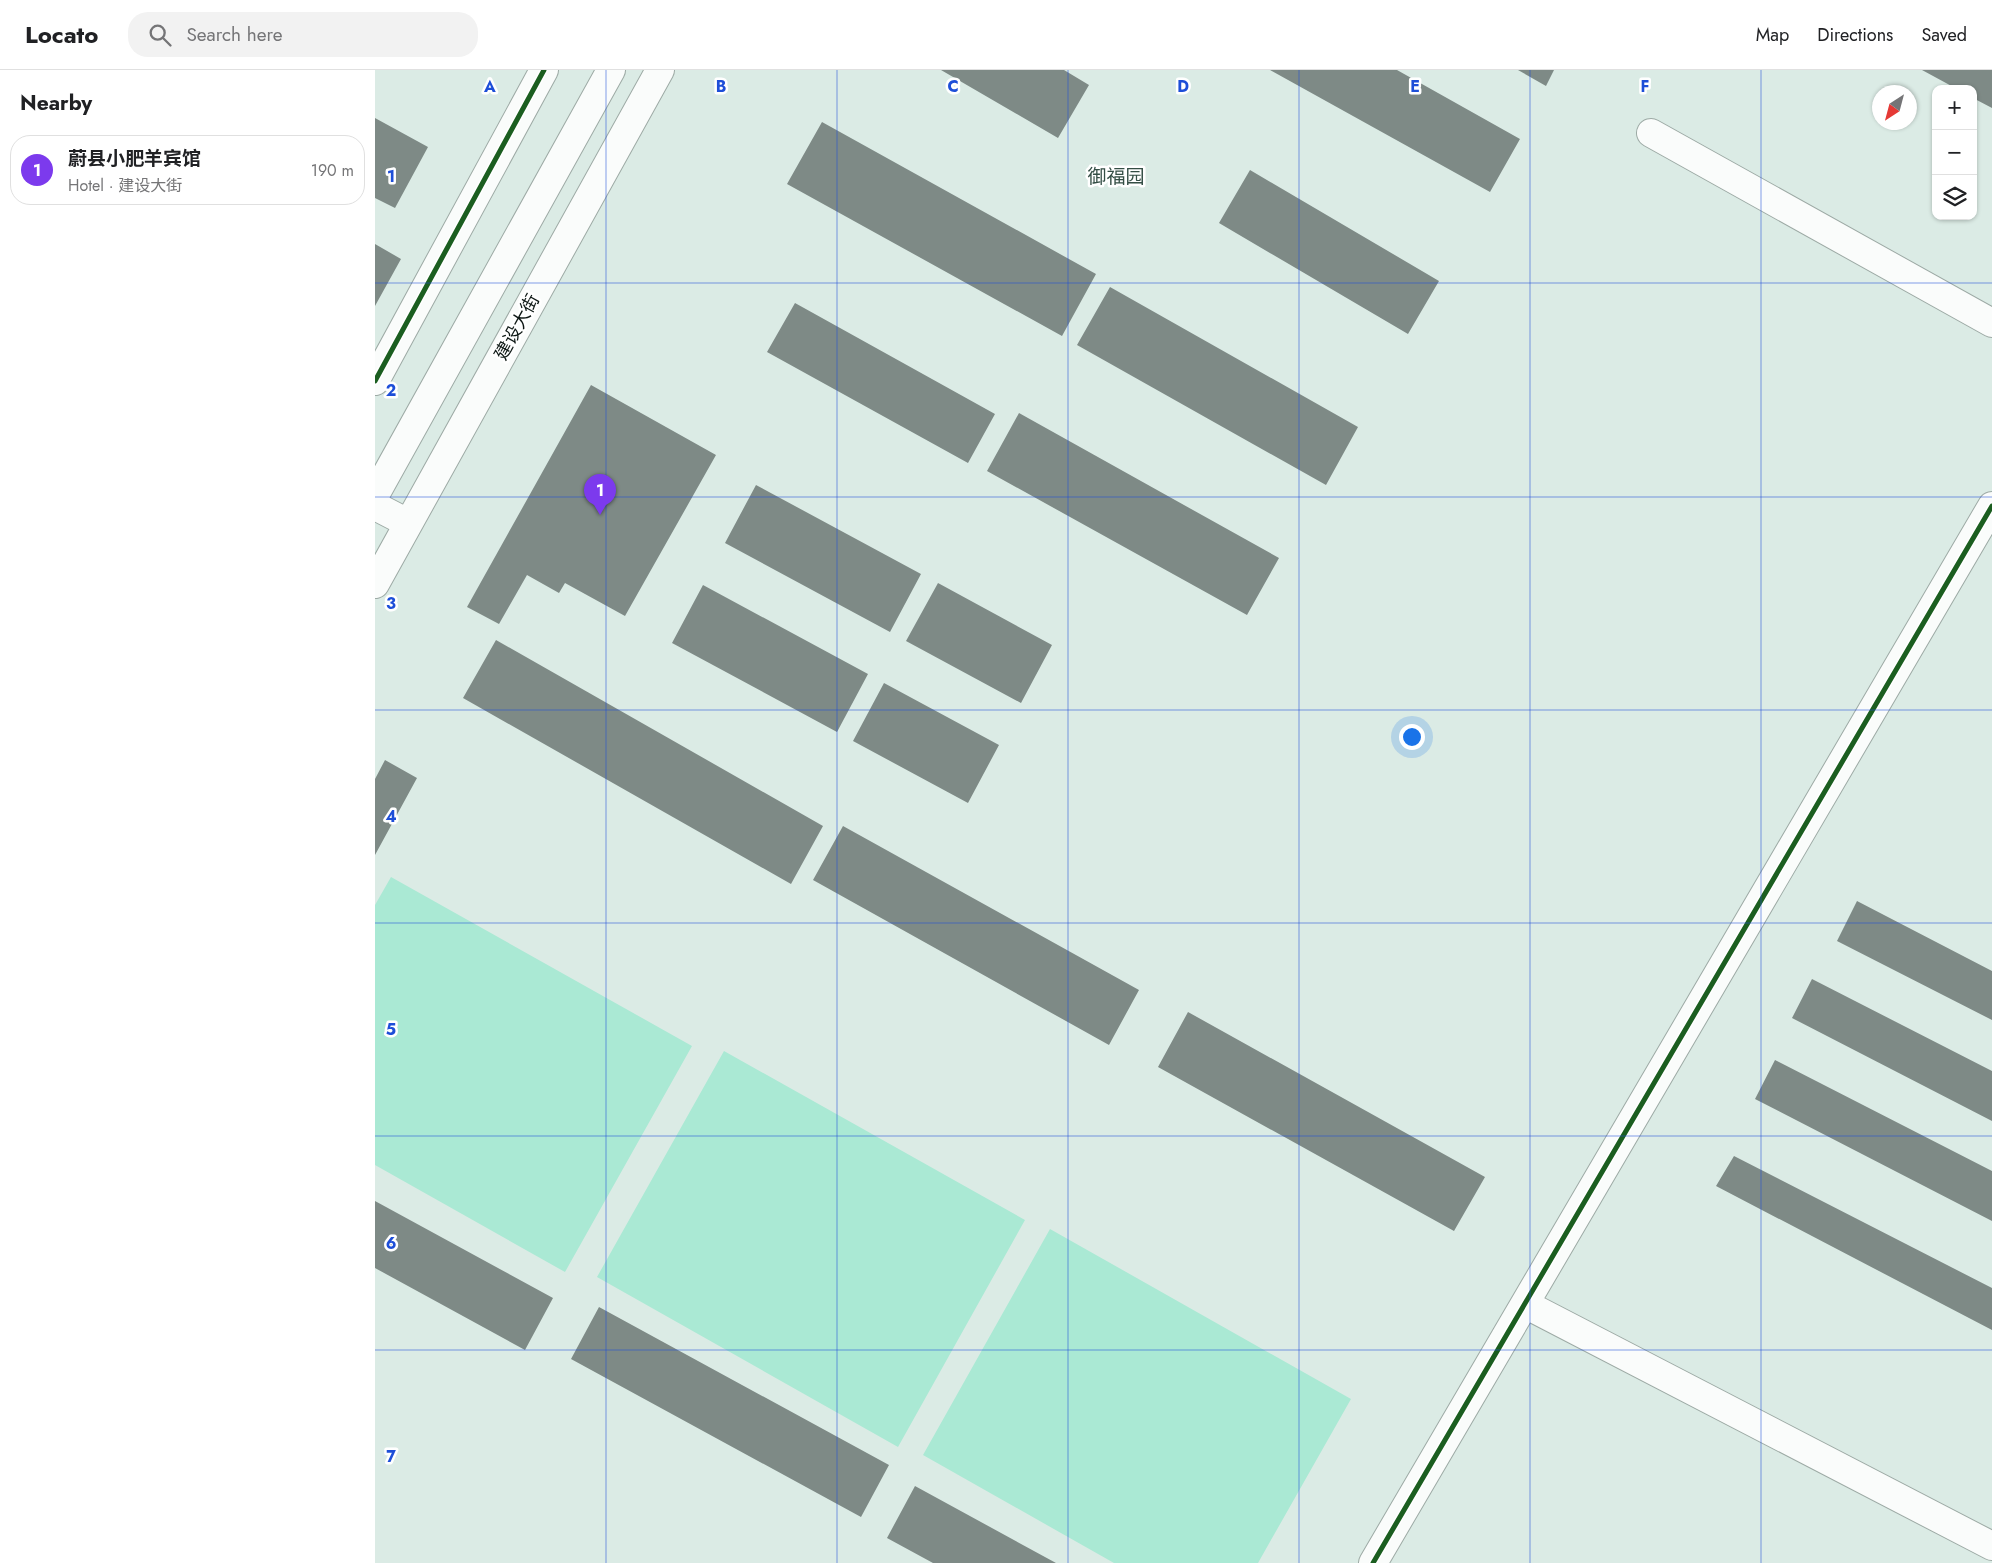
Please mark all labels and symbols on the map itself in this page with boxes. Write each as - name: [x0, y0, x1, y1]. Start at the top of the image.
- text: A: [483, 75, 496, 98]
- text: B: [716, 75, 726, 98]
- text: C: [947, 75, 959, 98]
- text: D: [1177, 75, 1189, 98]
- text: E: [1410, 75, 1420, 98]
- text: F: [1641, 75, 1649, 98]
- north arrow: [1872, 85, 1917, 130]
- district label: 御福园: [1087, 163, 1145, 190]
- text: 1: [387, 165, 395, 188]
- street label: 建设大街: [488, 289, 546, 365]
- text: 2: [386, 379, 396, 402]
- pin: 1: [584, 474, 616, 515]
- text: 3: [386, 592, 396, 615]
- your location: [1399, 724, 1425, 750]
- text: 4: [385, 805, 397, 828]
- text: 5: [386, 1018, 396, 1041]
- text: 6: [386, 1232, 396, 1255]
- text: 7: [386, 1445, 396, 1468]

